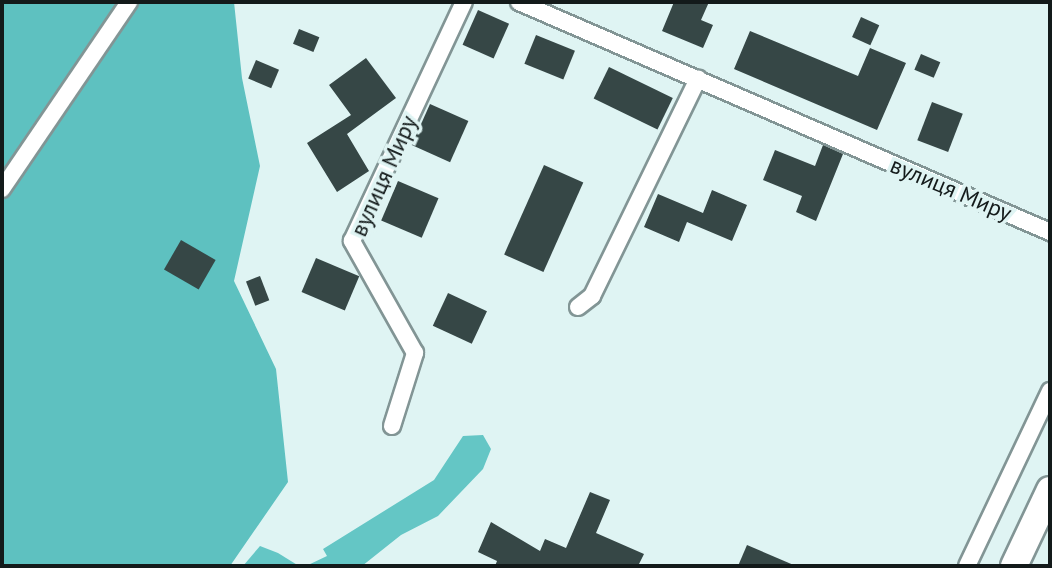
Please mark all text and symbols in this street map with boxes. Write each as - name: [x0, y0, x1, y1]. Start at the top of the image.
- street label: вулиця Миру: [345, 111, 423, 241]
- street label: вулиця Миру: [886, 151, 1016, 227]

